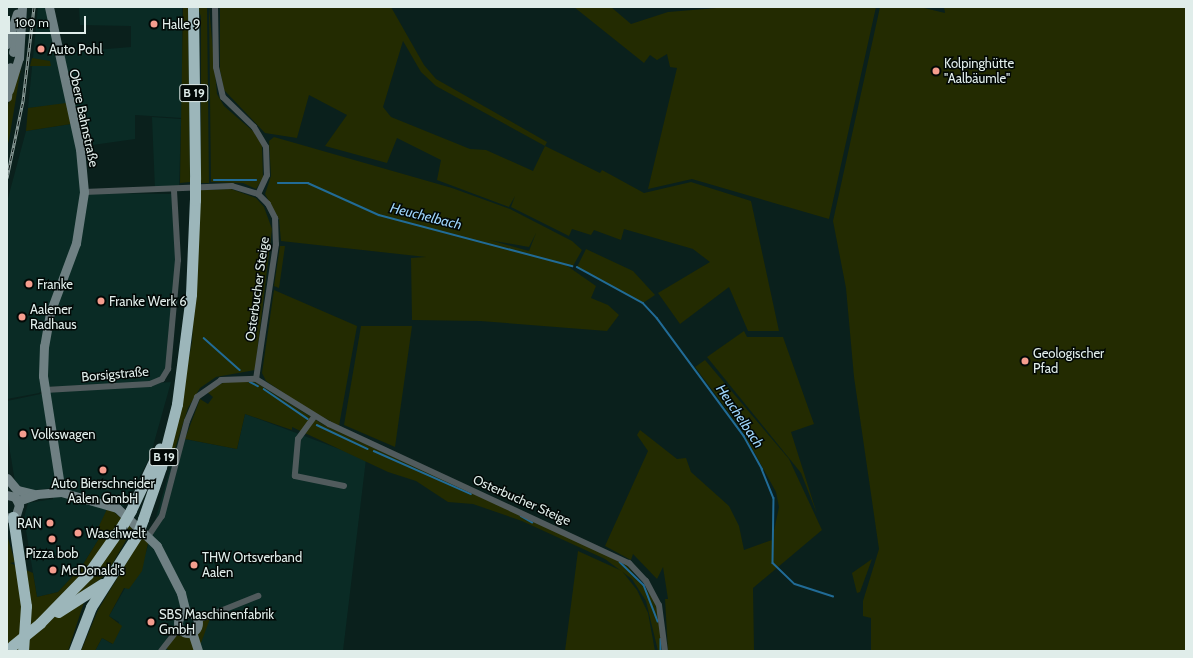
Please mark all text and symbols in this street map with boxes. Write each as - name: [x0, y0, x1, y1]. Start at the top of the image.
- scale bar: [10, 8, 88, 34]
- text: 100 m: [15, 15, 49, 30]
- place label: Halle 9: [162, 16, 200, 32]
- marker: Halle 9: [149, 19, 159, 29]
- place label: Auto Pohl: [49, 41, 103, 57]
- marker: Auto Pohl: [36, 44, 46, 54]
- place label: Kolpinghütte "Aalbäumle": [944, 56, 1014, 87]
- marker: Kolpinghütte "Aalbäumle": [931, 66, 941, 76]
- street label: Obere Bahnstraße: [66, 68, 102, 168]
- road number: B 19: [179, 83, 209, 103]
- water label: Heuchelbach: [388, 199, 464, 233]
- street label: Osterbucher Steige: [242, 236, 272, 342]
- place label: Franke: [37, 276, 73, 292]
- marker: Franke: [24, 279, 34, 289]
- place label: Franke Werk 6: [109, 293, 187, 309]
- marker: Franke Werk 6: [96, 296, 106, 306]
- place label: Aalener Radhaus: [30, 302, 77, 333]
- marker: Aalener Radhaus: [17, 312, 27, 322]
- place label: Geologischer Pfad: [1033, 346, 1104, 377]
- marker: Geologischer Pfad: [1020, 356, 1030, 366]
- street label: Borsigstraße: [81, 363, 149, 385]
- water label: Heuchelbach: [713, 381, 767, 451]
- place label: Volkswagen: [31, 426, 96, 442]
- marker: Volkswagen: [18, 429, 28, 439]
- road number: B 19: [149, 447, 179, 467]
- marker: Auto Bierschneider Aalen GmbH: [98, 465, 108, 475]
- street label: Osterbucher Steige: [471, 471, 573, 529]
- place label: Auto Bierschneider Aalen GmbH: [51, 476, 155, 507]
- place label: RAN: [17, 515, 42, 531]
- marker: RAN: [45, 518, 55, 528]
- place label: Waschwelt: [86, 525, 146, 541]
- marker: Waschwelt: [73, 528, 83, 538]
- marker: Pizza bob: [47, 534, 57, 544]
- place label: Pizza bob: [25, 545, 79, 561]
- place label: THW Ortsverband Aalen: [202, 550, 302, 581]
- marker: THW Ortsverband Aalen: [189, 560, 199, 570]
- place label: McDonald's: [61, 562, 125, 578]
- marker: McDonald's: [48, 565, 58, 575]
- place label: SBS Maschinenfabrik GmbH: [159, 607, 274, 638]
- marker: SBS Maschinenfabrik GmbH: [146, 617, 156, 627]

